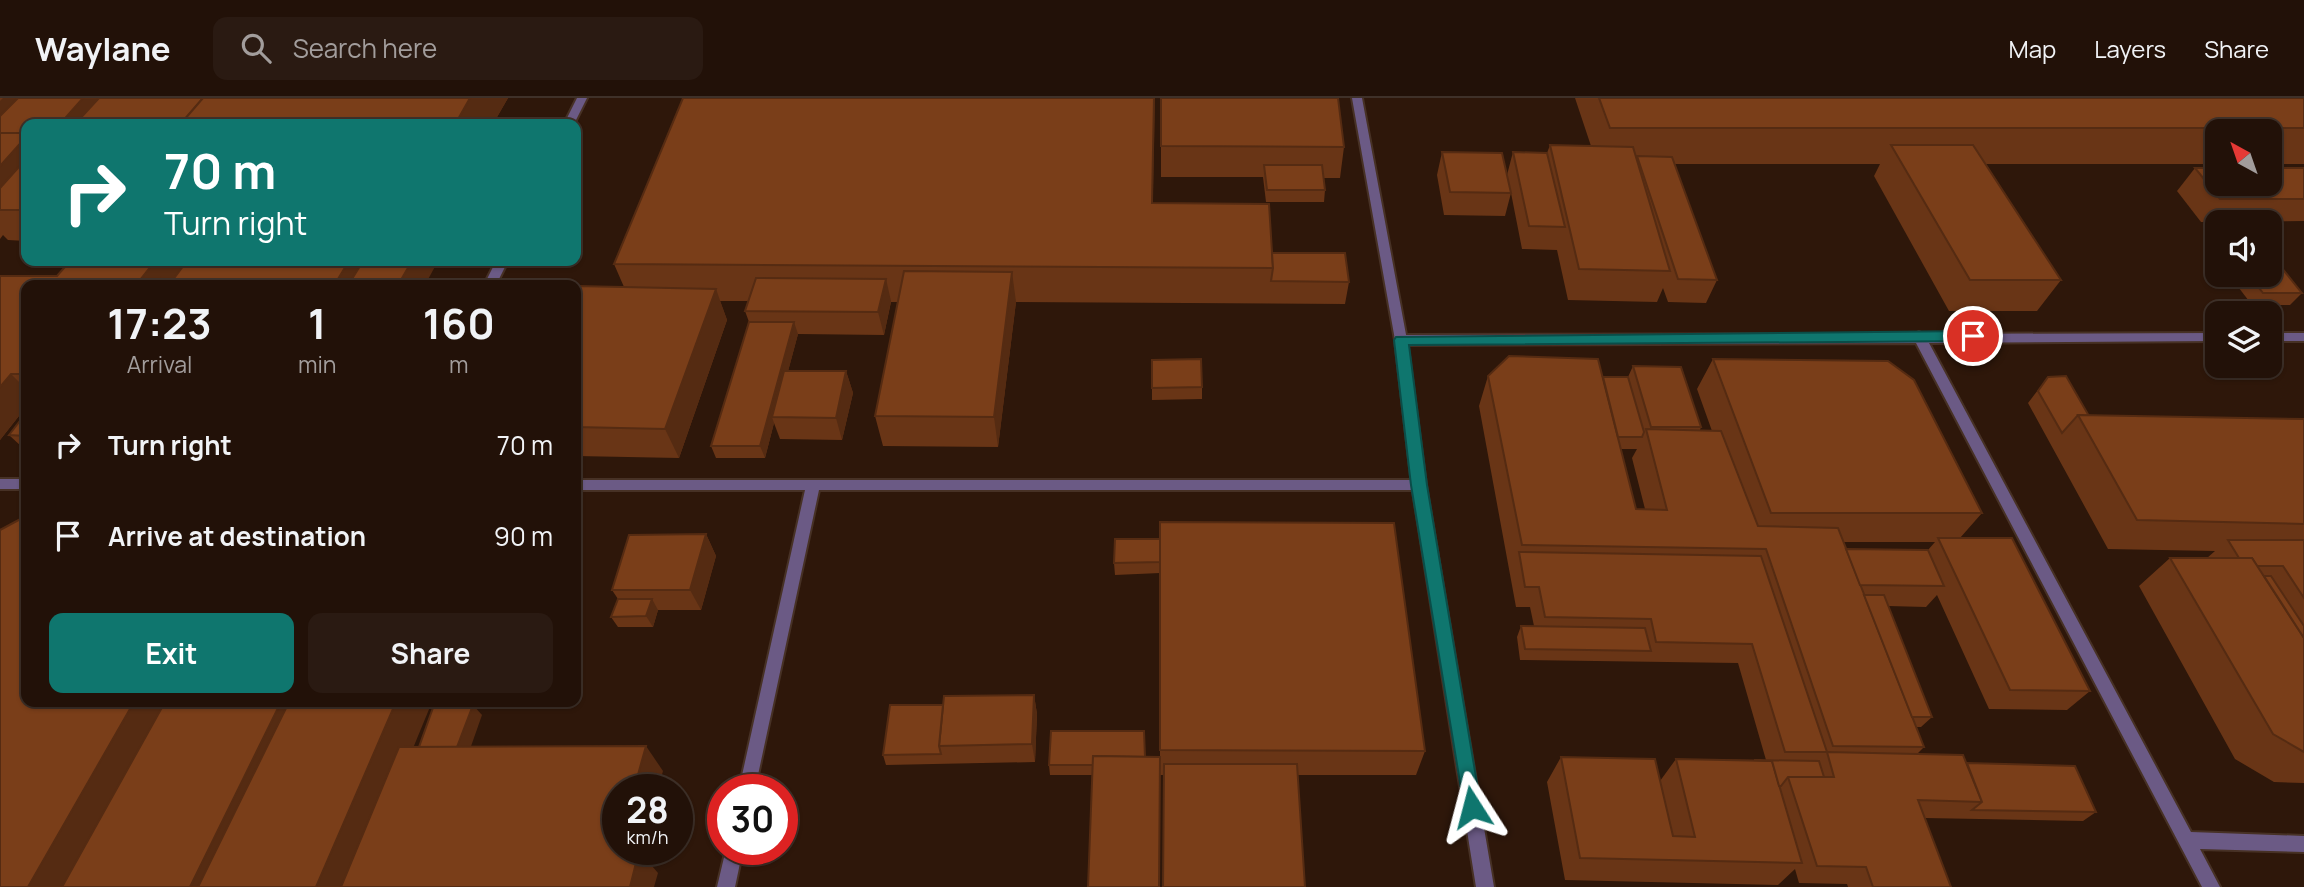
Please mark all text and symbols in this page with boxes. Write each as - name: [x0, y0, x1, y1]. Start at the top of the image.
- search box: [213, 17, 703, 80]
- text: Waylane: [35, 26, 171, 71]
- icon: search: [237, 29, 275, 67]
- text: Search here: [293, 30, 437, 66]
- text: Map: [2009, 32, 2056, 65]
- text: Layers: [2094, 32, 2166, 65]
- text: Share: [2204, 32, 2269, 65]
- north arrow: [2205, 119, 2282, 196]
- map controls: [2205, 119, 2282, 378]
- text: 70 m: [164, 137, 276, 204]
- icon: right: [49, 147, 140, 238]
- text: Turn right: [164, 201, 307, 245]
- button: sound: [2205, 210, 2282, 287]
- text: 17:23: [107, 294, 212, 352]
- text: 1: [308, 294, 326, 352]
- text: 160: [423, 294, 495, 352]
- button: layers: [2205, 301, 2282, 378]
- pin: [1943, 306, 2003, 366]
- icon: arrive: [1954, 317, 1992, 355]
- text: Arrival: [127, 348, 192, 380]
- text: min: [298, 348, 337, 380]
- text: m: [449, 348, 469, 380]
- icon: right: [49, 426, 87, 464]
- text: Turn right: [108, 427, 232, 463]
- text: 70 m: [497, 427, 553, 463]
- icon: arrive: [49, 517, 87, 555]
- text: Arrive at destination: [108, 518, 366, 554]
- text: 90 m: [494, 518, 553, 554]
- button: Exit: [49, 613, 294, 693]
- button: Share: [308, 613, 553, 693]
- position arrow: [1435, 770, 1509, 844]
- speed limit sign: 30: [707, 774, 798, 865]
- text: 28: [626, 786, 669, 834]
- text: km/h: [627, 825, 668, 849]

